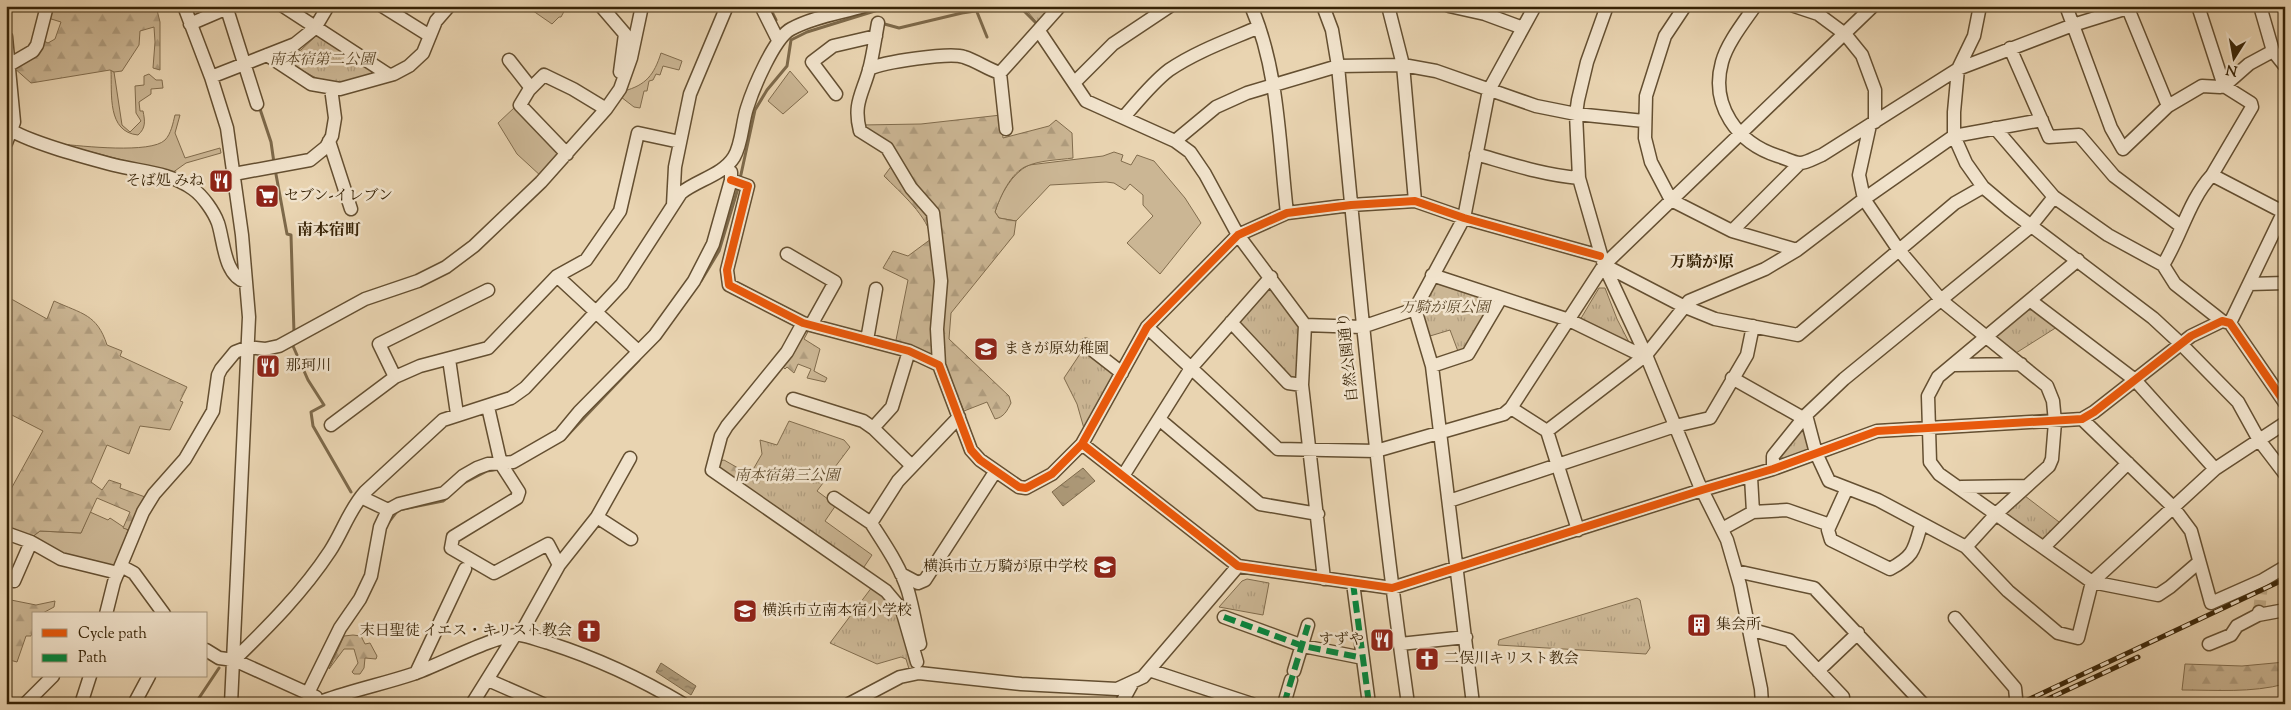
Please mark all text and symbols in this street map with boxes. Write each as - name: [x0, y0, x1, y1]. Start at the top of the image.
- north arrow: [2208, 32, 2258, 82]
- park label: 南本宿第二公園: [269, 50, 377, 71]
- text: N: [2225, 58, 2239, 80]
- restaurant icon: そば処 みね: [208, 168, 234, 194]
- place label: そば処 みね: [126, 171, 204, 192]
- supermarket icon: セブン-イレブン: [254, 183, 280, 209]
- place label: セブン-イレブン: [284, 186, 393, 207]
- district label: 南本宿町: [297, 220, 361, 243]
- district label: 万騎が原: [1670, 252, 1734, 275]
- park label: 万騎が原公園: [1400, 298, 1493, 319]
- street label: 自然公園通り: [1334, 311, 1364, 403]
- school or university icon: まきが原幼稚園: [973, 336, 999, 362]
- place label: まきが原幼稚園: [1004, 339, 1109, 360]
- restaurant icon: 那珂川: [255, 353, 281, 379]
- place label: 那珂川: [286, 356, 331, 377]
- park label: 南本宿第三公園: [734, 466, 842, 487]
- school or university icon: 横浜市立万騎が原中学校: [1092, 554, 1118, 580]
- place label: 横浜市立万騎が原中学校: [923, 557, 1088, 578]
- school or university icon: 横浜市立南本宿小学校: [732, 598, 758, 624]
- place label: 横浜市立南本宿小学校: [762, 601, 912, 622]
- legend: [32, 612, 208, 678]
- building icon: 集会所: [1686, 612, 1712, 638]
- place label: 集会所: [1716, 615, 1761, 636]
- church icon: 末日聖徒 イエス・キリスト教会: [576, 618, 602, 644]
- place label: 末日聖徒 イエス・キリスト教会: [360, 621, 572, 642]
- text: Cycle path: [78, 624, 147, 645]
- restaurant icon: すずや: [1369, 627, 1395, 653]
- place label: すずや: [1319, 630, 1364, 651]
- church icon: 二俣川キリスト教会: [1414, 646, 1440, 672]
- text: Path: [78, 648, 107, 669]
- place label: 二俣川キリスト教会: [1444, 649, 1579, 670]

